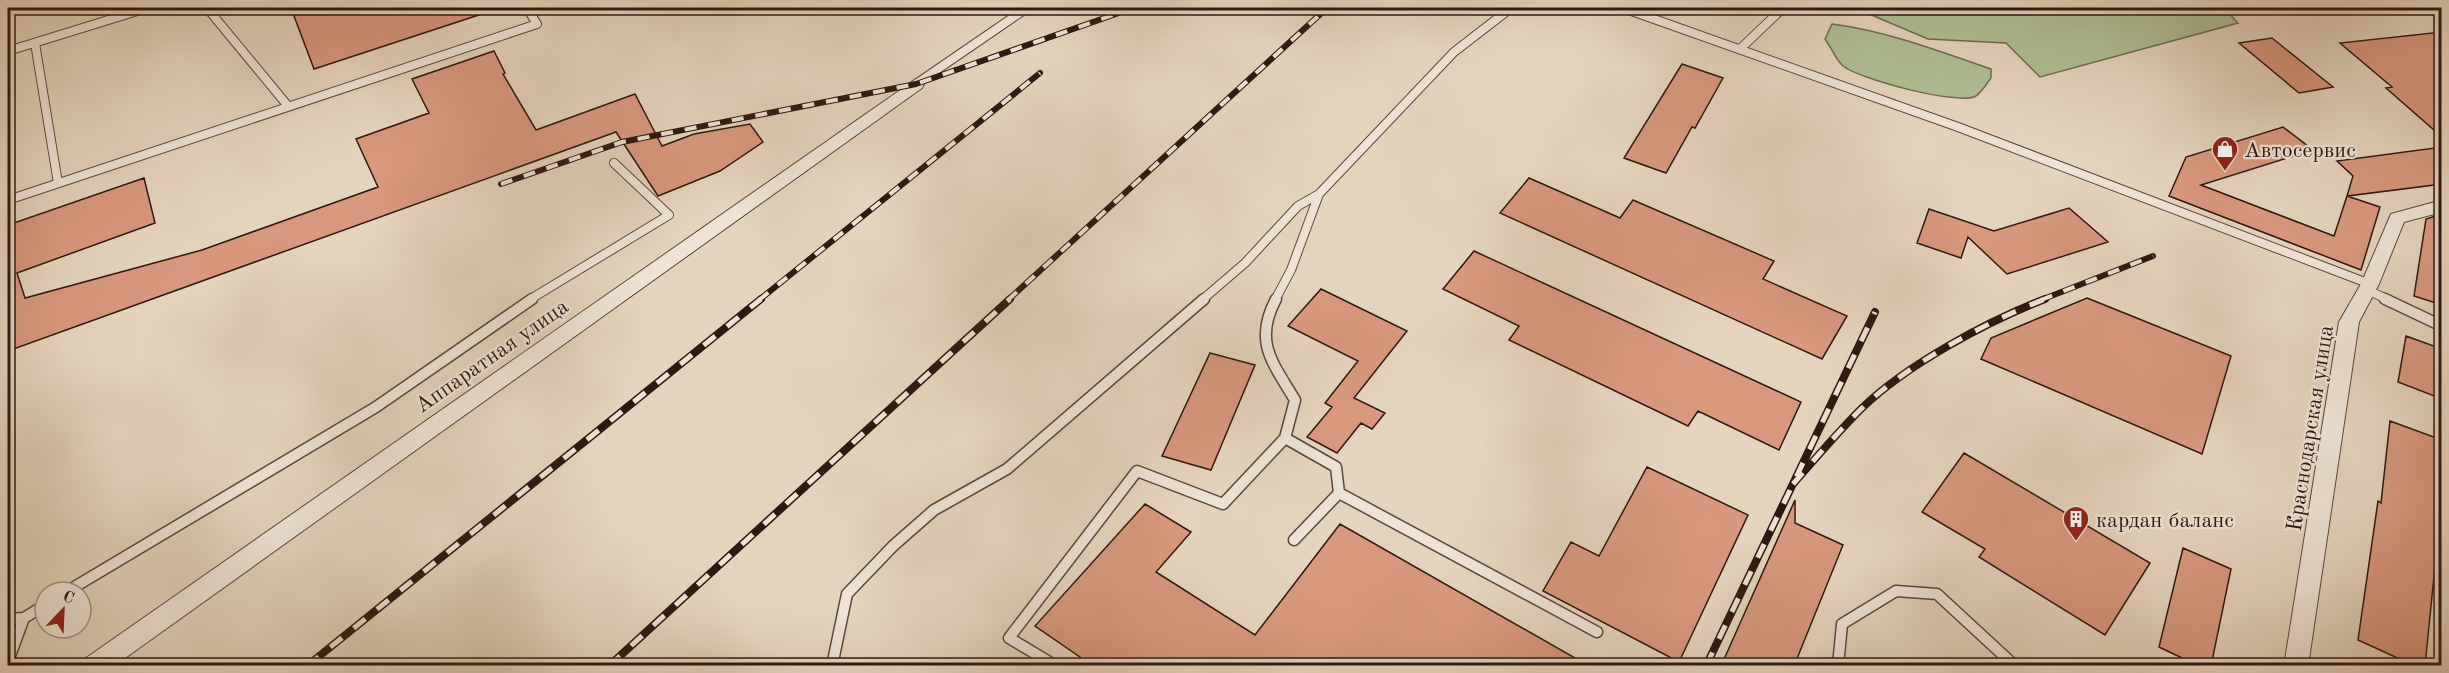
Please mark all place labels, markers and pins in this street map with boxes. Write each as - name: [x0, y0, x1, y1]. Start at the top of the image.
- shop icon: Автосервис: [2210, 134, 2240, 172]
- place label: Автосервис: [2244, 140, 2356, 162]
- building icon: кардан баланс: [2061, 504, 2091, 542]
- place label: кардан баланс: [2096, 510, 2234, 532]

